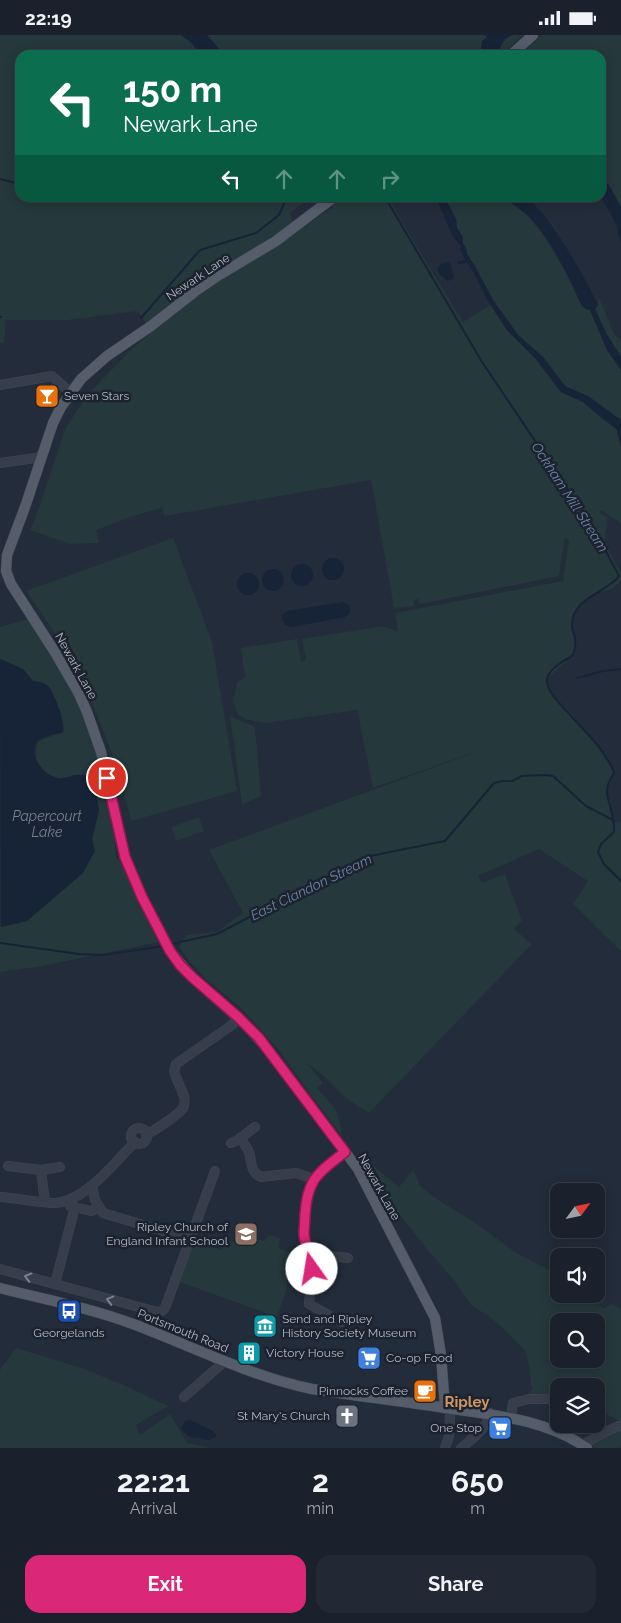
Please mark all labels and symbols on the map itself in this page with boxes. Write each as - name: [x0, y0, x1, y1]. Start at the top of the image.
- street label: Newark Lane: [164, 251, 232, 303]
- bar icon: Seven Stars: [34, 383, 60, 409]
- place label: Seven Stars: [64, 389, 129, 403]
- water label: Ockham Mill Stream: [529, 439, 611, 555]
- street label: Newark Lane: [52, 631, 100, 701]
- pin: [86, 757, 128, 799]
- water label: Papercourt Lake: [12, 808, 82, 840]
- water label: East Clandon Stream: [248, 851, 374, 923]
- street label: Newark Lane: [355, 1152, 403, 1222]
- north arrow: [550, 1183, 605, 1237]
- place label: Ripley Church of England Infant School: [106, 1220, 229, 1248]
- school or university icon: Ripley Church of England Infant School: [233, 1221, 259, 1247]
- position arrow: [285, 1242, 337, 1294]
- one-way arrow: [23, 1272, 32, 1283]
- one-way arrow: [106, 1295, 115, 1306]
- bus stop icon: Georgelands: [56, 1298, 82, 1324]
- street label: Portsmouth Road: [136, 1306, 230, 1356]
- place label: Send and Ripley History Society Museum: [282, 1312, 416, 1340]
- museum icon: Send and Ripley History Society Museum: [252, 1313, 278, 1339]
- place label: Georgelands: [33, 1326, 105, 1340]
- building icon: Victory House: [236, 1340, 262, 1366]
- supermarket icon: Co-op Food: [356, 1345, 382, 1371]
- place label: Victory House: [266, 1346, 344, 1360]
- place label: Co-op Food: [386, 1351, 452, 1365]
- cafe icon: Pinnocks Coffee: [412, 1378, 438, 1404]
- place label: Pinnocks Coffee: [319, 1384, 408, 1398]
- district label: Ripley: [445, 1393, 490, 1411]
- church icon: St Mary's Church: [334, 1403, 360, 1429]
- place label: St Mary's Church: [237, 1409, 330, 1423]
- supermarket icon: One Stop: [487, 1415, 513, 1441]
- place label: One Stop: [430, 1421, 482, 1435]

